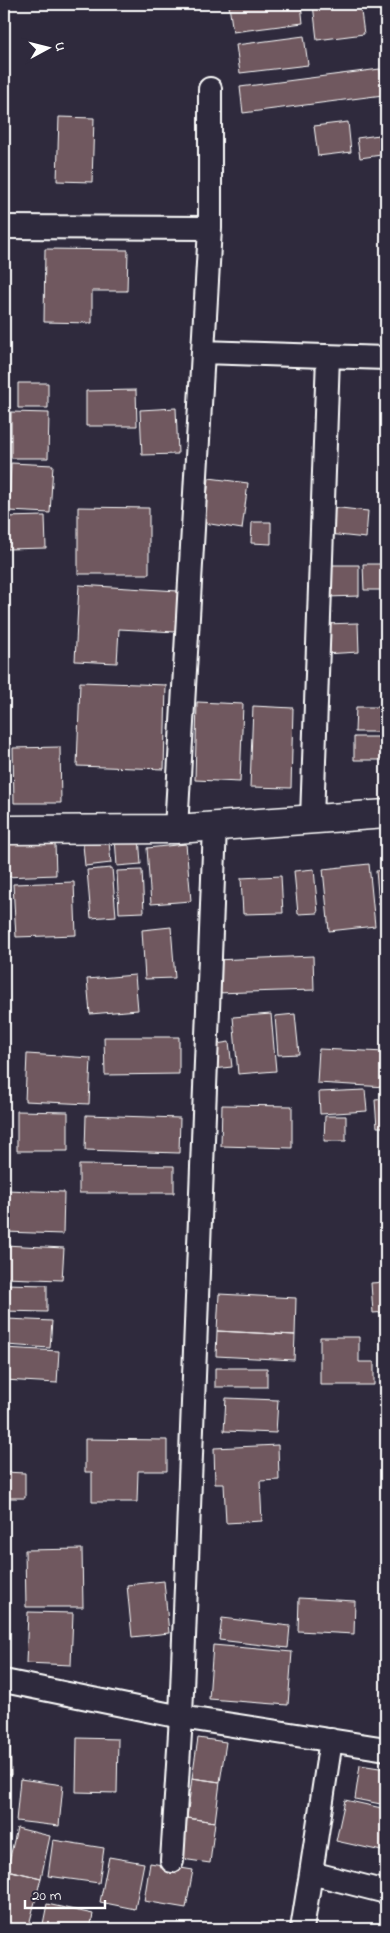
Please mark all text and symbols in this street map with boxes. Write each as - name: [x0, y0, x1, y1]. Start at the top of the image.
- north arrow: [22, 22, 72, 72]
- text: U: [48, 41, 70, 52]
- scale bar: [25, 1878, 105, 1910]
- text: 20 m: [32, 1885, 62, 1907]

